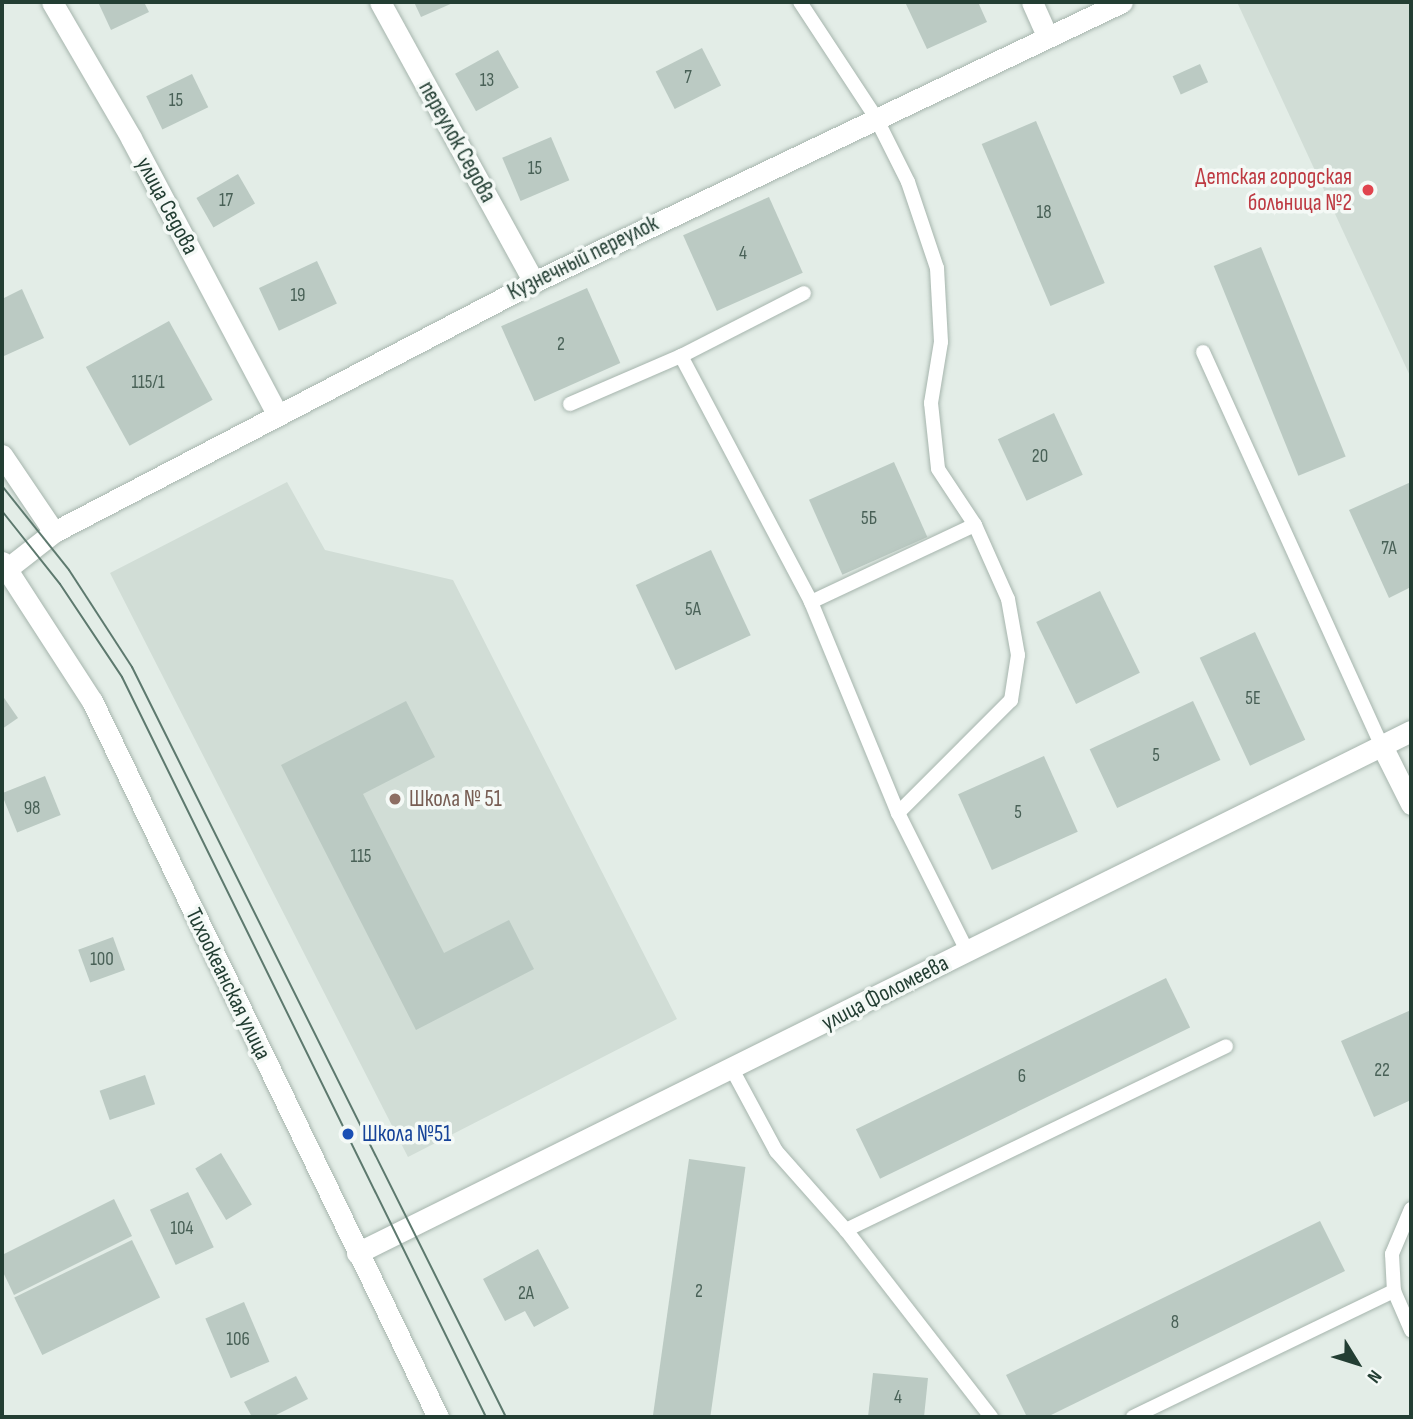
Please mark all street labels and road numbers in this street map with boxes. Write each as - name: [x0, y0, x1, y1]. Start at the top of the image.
- street label: переулок Седова: [412, 77, 502, 207]
- street label: улица Седова: [130, 153, 204, 259]
- street label: Кузнечный переулок: [503, 210, 663, 306]
- street label: Тихоокеанская улица: [179, 904, 277, 1064]
- street label: улица Фоломеева: [817, 949, 953, 1037]

